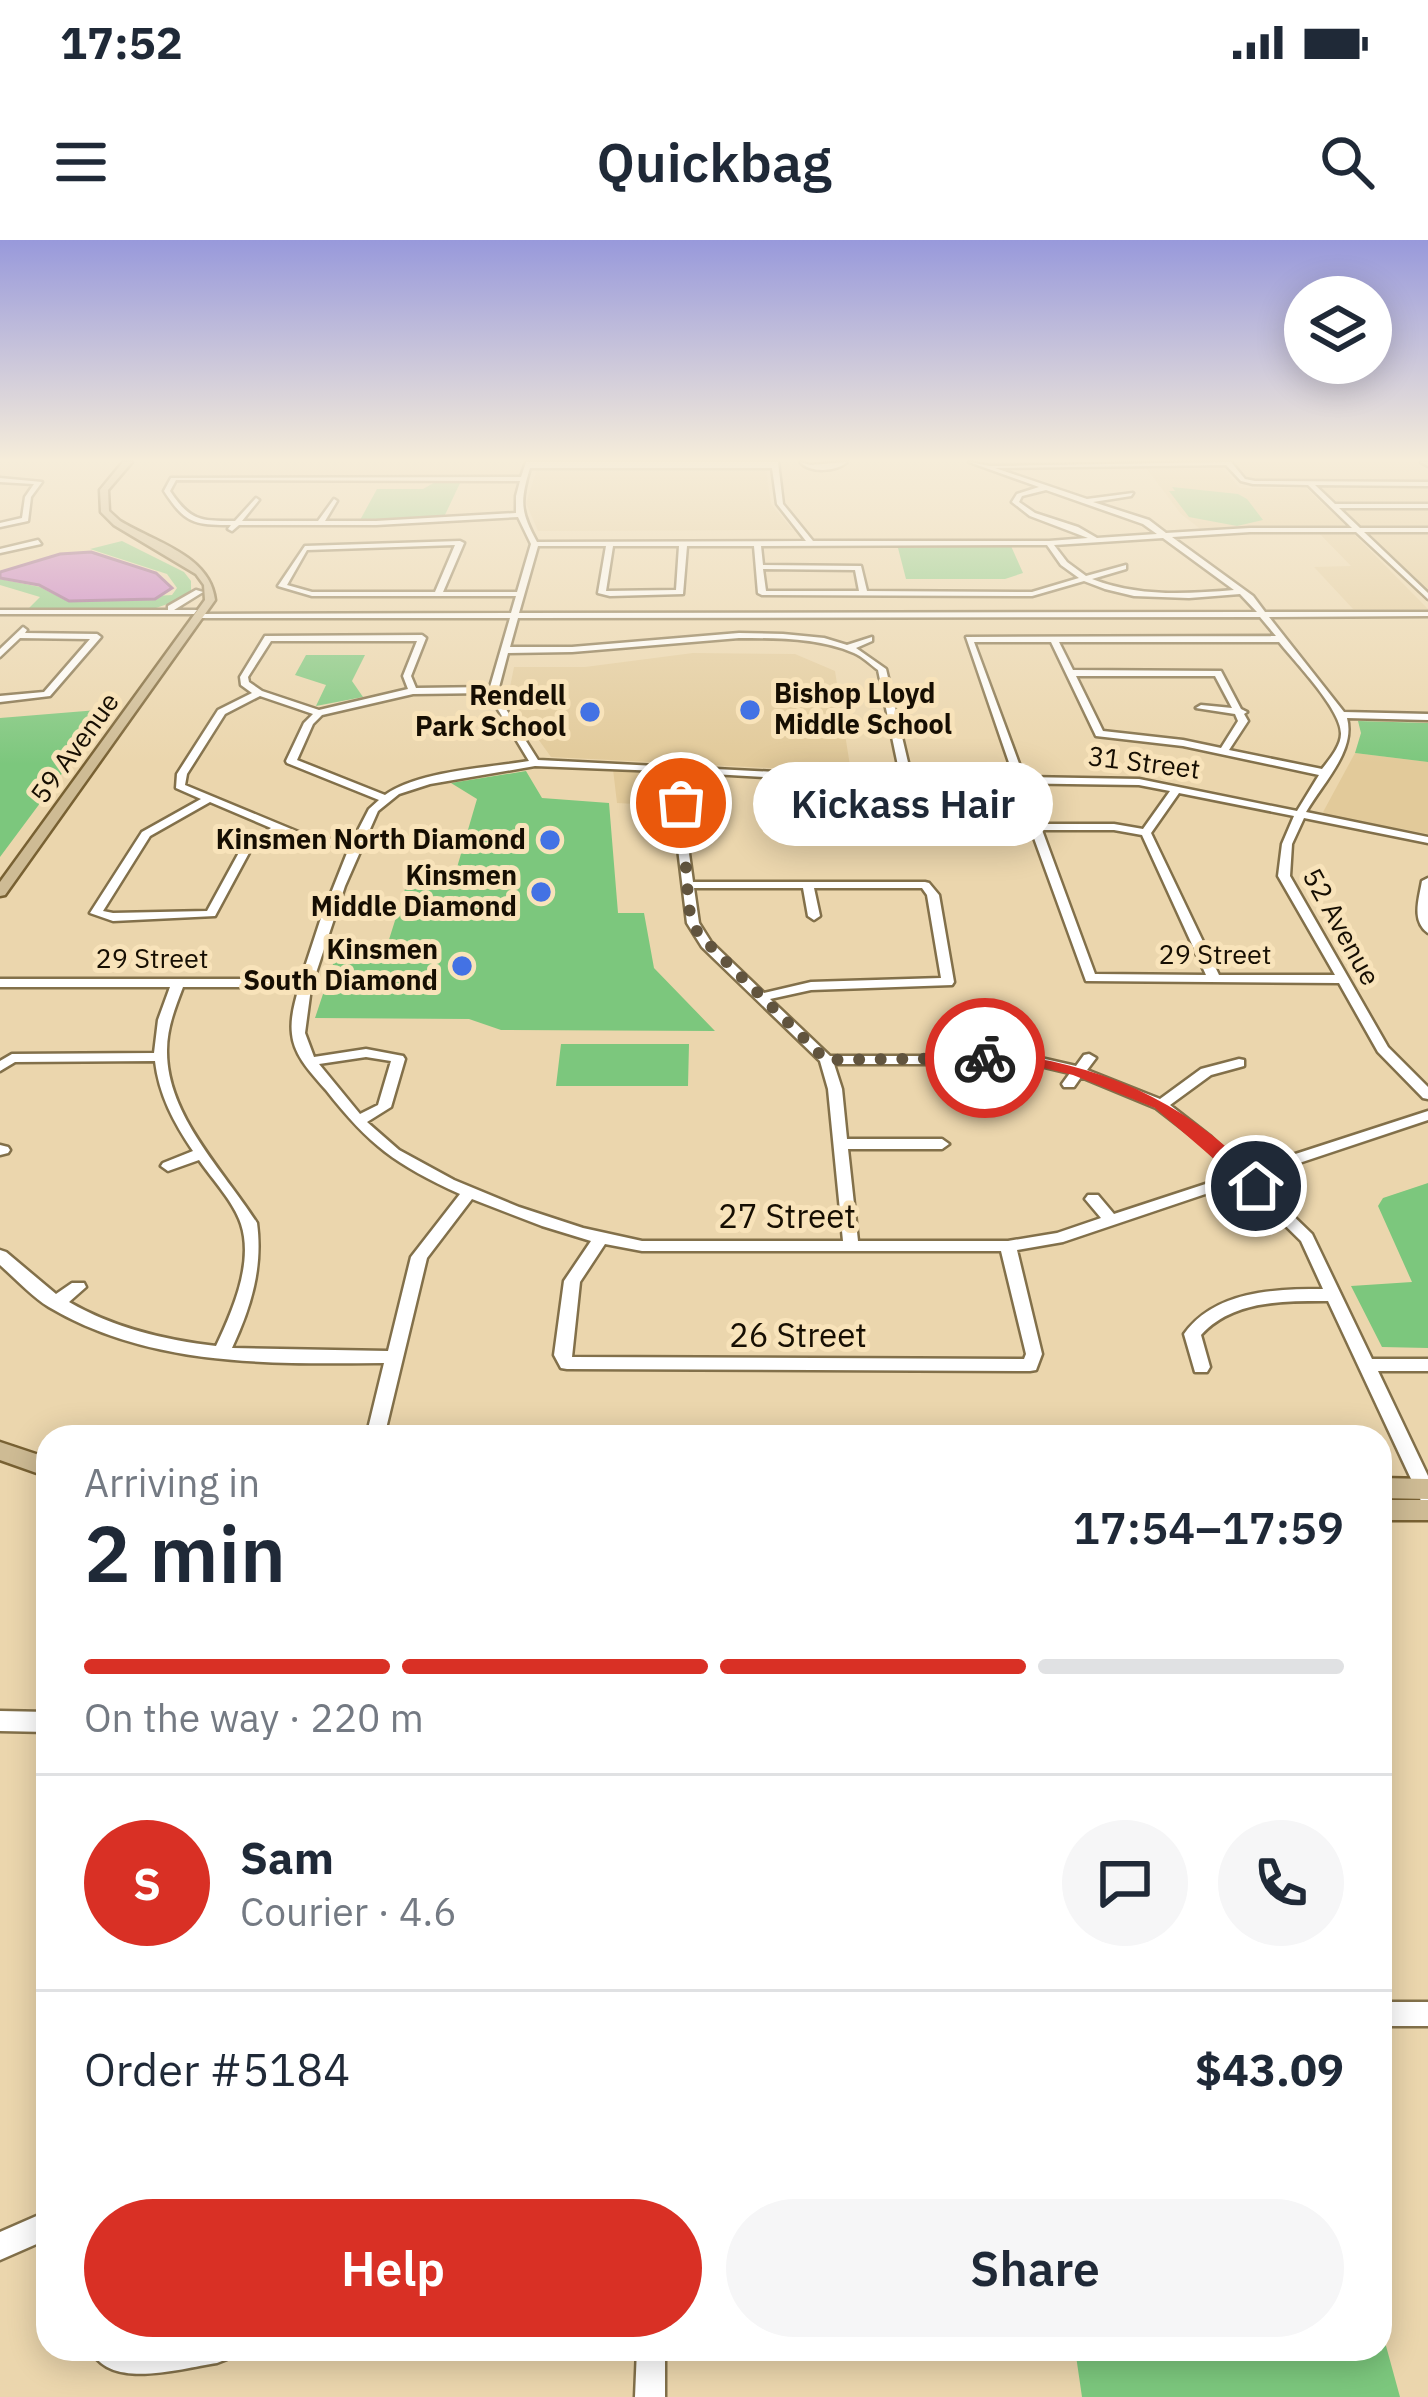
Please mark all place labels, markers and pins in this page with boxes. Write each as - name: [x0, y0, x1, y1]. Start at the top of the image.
- place label: Bishop Lloyd Middle School: [774, 675, 952, 741]
- place label: Rendell Park School: [415, 677, 566, 743]
- marker: Bishop Lloyd Middle School: [737, 697, 763, 723]
- marker: Rendell Park School: [577, 699, 603, 725]
- pin: [630, 752, 732, 854]
- callout: Kickass Hair: [753, 761, 1053, 845]
- place label: Kinsmen North Diamond: [216, 821, 526, 856]
- marker: Kinsmen North Diamond: [537, 827, 563, 853]
- place label: Kinsmen Middle Diamond: [311, 857, 517, 923]
- marker: Kinsmen Middle Diamond: [528, 879, 554, 905]
- place label: Kinsmen South Diamond: [243, 931, 438, 997]
- marker: Kinsmen South Diamond: [449, 953, 475, 979]
- pin: [1205, 1135, 1307, 1237]

